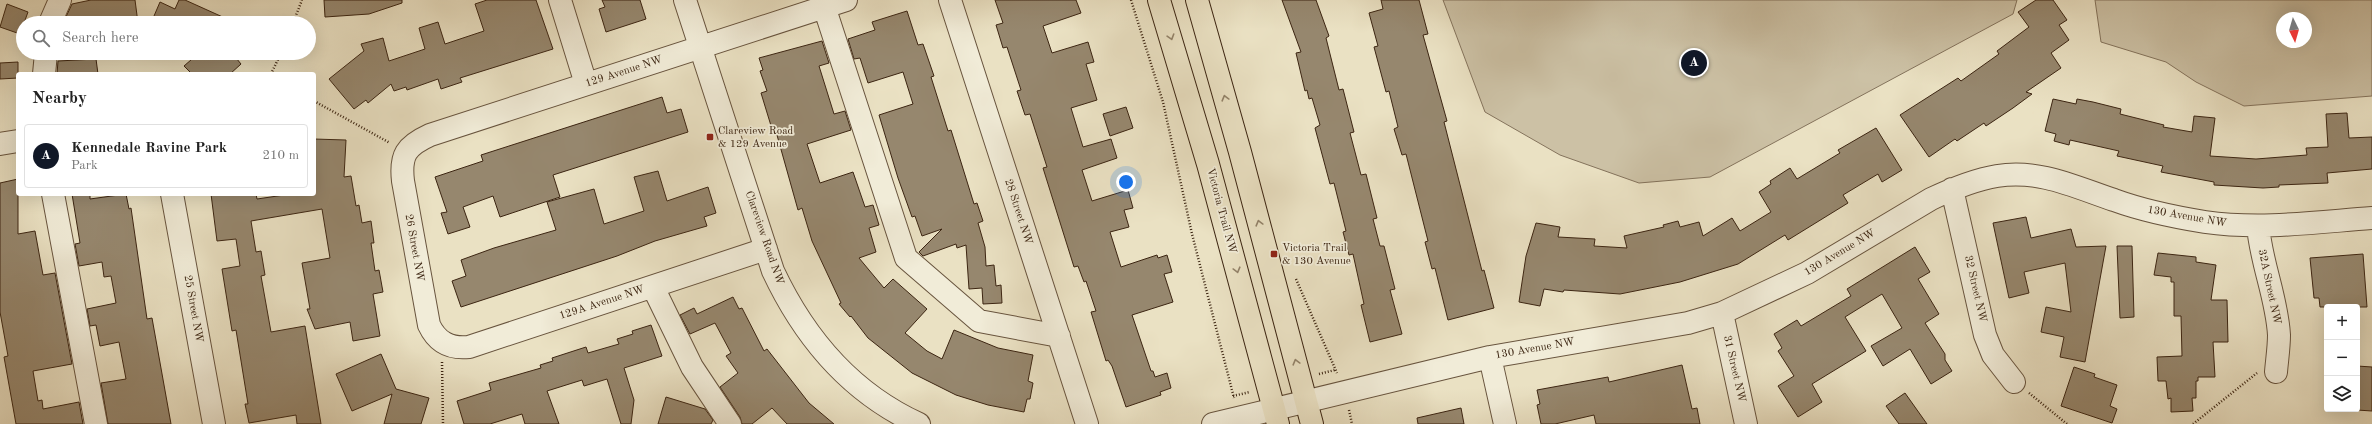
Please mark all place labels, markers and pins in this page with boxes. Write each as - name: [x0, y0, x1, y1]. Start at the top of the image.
- pin: A: [1681, 48, 1707, 78]
- place label: Clareview Road & 129 Avenue: [718, 126, 794, 150]
- marker: Clareview Road & 129 Avenue: [705, 132, 715, 142]
- place label: Victoria Trail & 130 Avenue: [1282, 243, 1351, 267]
- marker: Victoria Trail & 130 Avenue: [1269, 249, 1279, 259]

